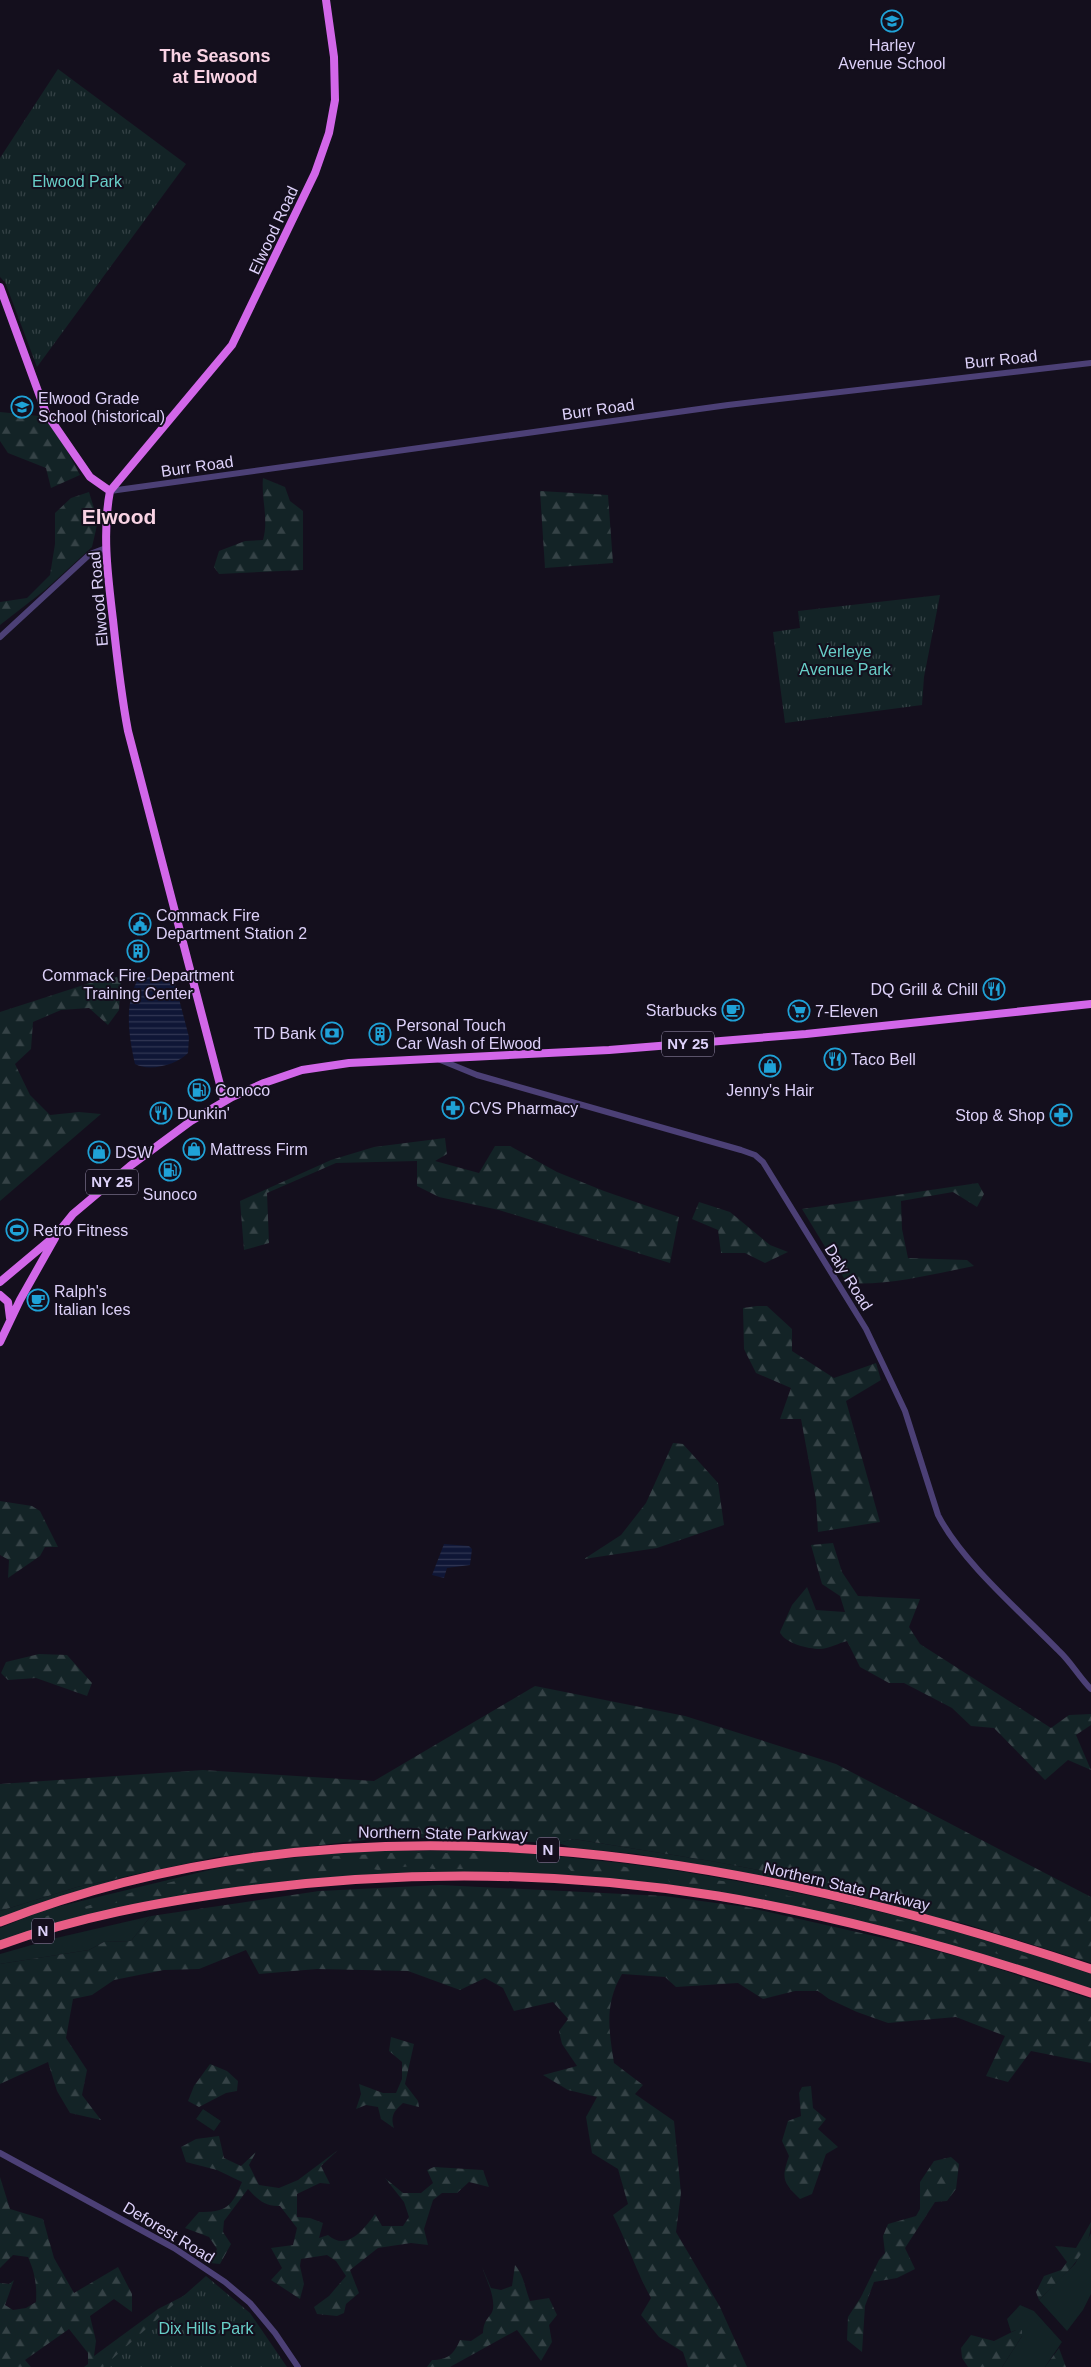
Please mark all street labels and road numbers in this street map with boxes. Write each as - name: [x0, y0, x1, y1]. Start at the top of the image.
- street label: Elwood Road: [246, 183, 301, 277]
- street label: Burr Road: [964, 347, 1038, 372]
- street label: Burr Road: [561, 396, 635, 423]
- street label: Burr Road: [160, 453, 234, 480]
- street label: Elwood Road: [86, 551, 111, 647]
- road number: NY 25: [662, 1032, 714, 1056]
- road number: NY 25: [86, 1170, 138, 1194]
- street label: Daly Road: [822, 1241, 876, 1313]
- street label: Northern State Parkway: [358, 1824, 528, 1843]
- road number: N: [537, 1838, 559, 1862]
- street label: Northern State Parkway: [762, 1859, 932, 1914]
- road number: N: [32, 1918, 54, 1944]
- street label: Deforest Road: [120, 2199, 217, 2266]

